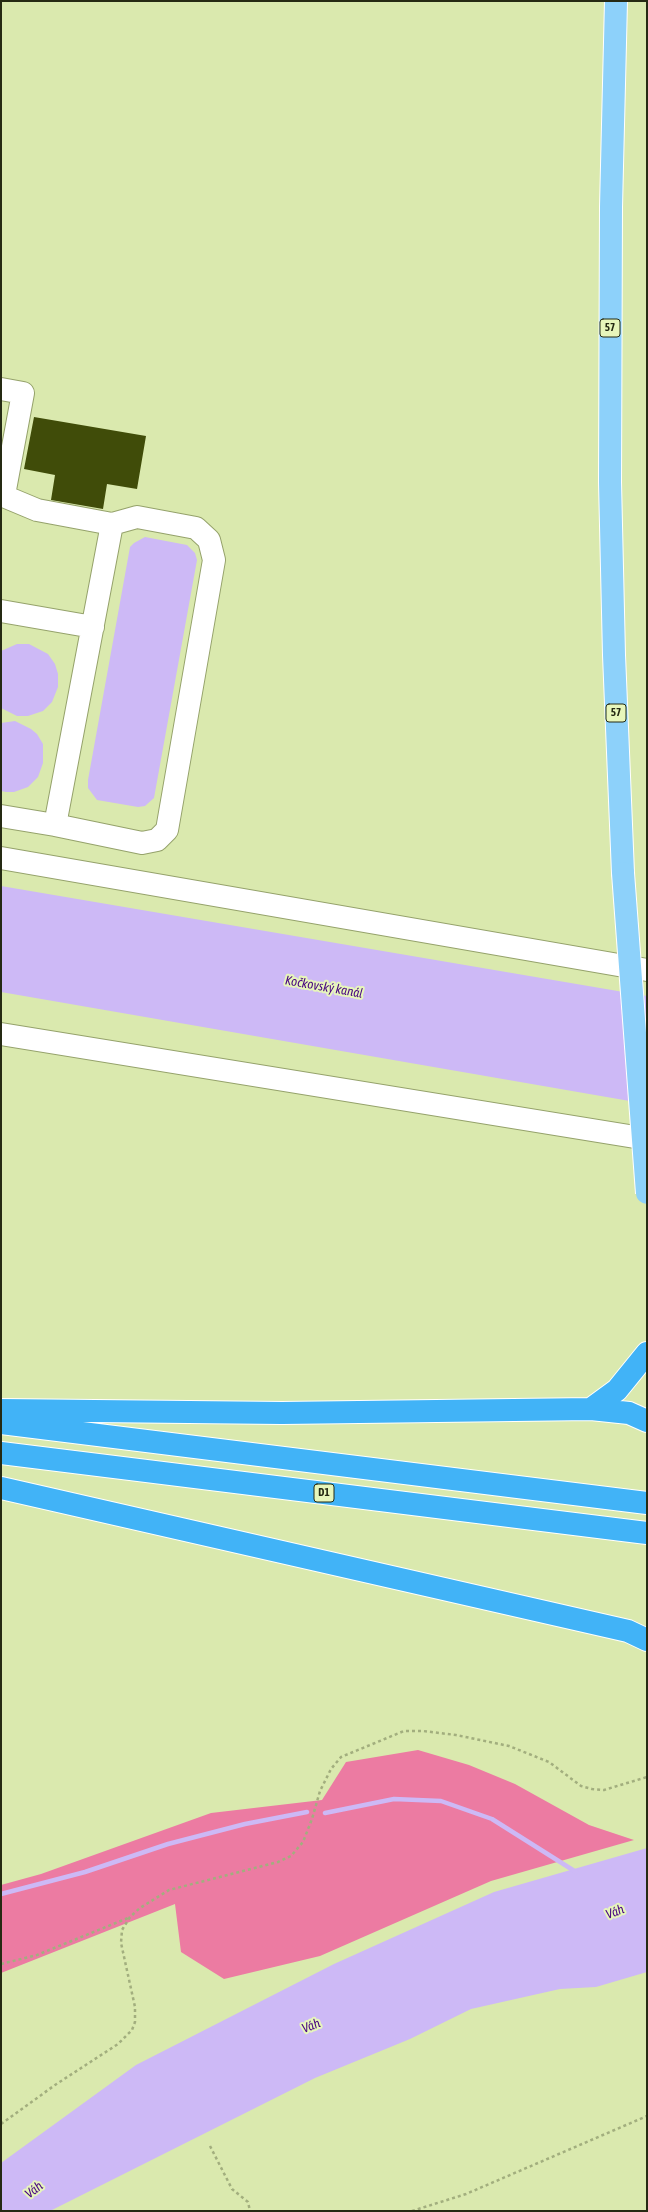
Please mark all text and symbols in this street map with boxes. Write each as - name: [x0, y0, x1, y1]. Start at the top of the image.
- road number: 57: [600, 319, 620, 337]
- road number: 57: [606, 704, 626, 722]
- water label: Kočkovský kanál: [284, 972, 364, 1002]
- road number: D1: [314, 1484, 334, 1502]
- water label: Váh: [604, 1902, 626, 1922]
- water label: Váh: [300, 2015, 322, 2037]
- water label: Váh: [22, 2178, 46, 2202]

